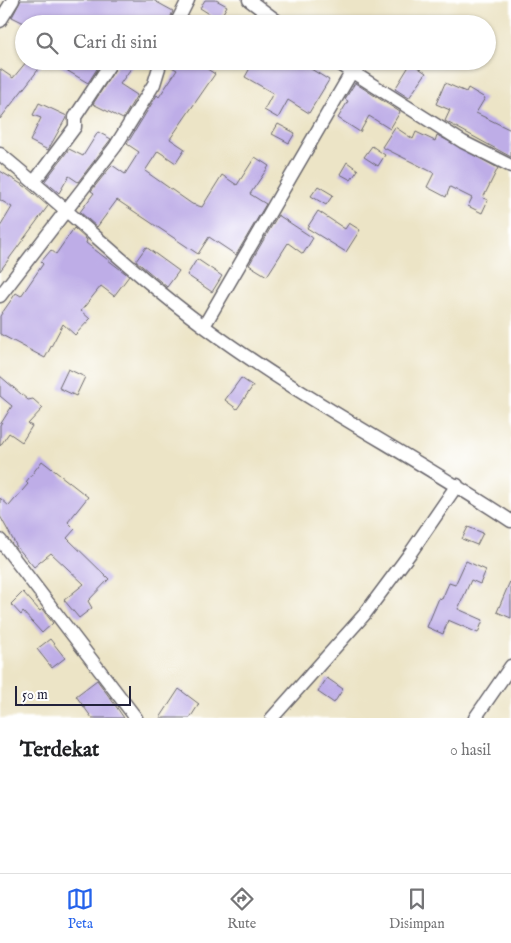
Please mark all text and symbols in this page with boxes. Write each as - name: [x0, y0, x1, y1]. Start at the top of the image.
- search box: [15, 15, 496, 70]
- icon: search: [33, 29, 61, 57]
- text: Cari di sini: [73, 31, 157, 55]
- scale bar: [15, 683, 131, 706]
- text: 50 m: [22, 686, 48, 704]
- text: Terdekat: [20, 737, 99, 764]
- text: 0 hasil: [450, 741, 491, 761]
- tab: Peta: [66, 885, 94, 933]
- tab: Rute: [227, 885, 256, 933]
- tab: Disimpan: [389, 885, 445, 933]

